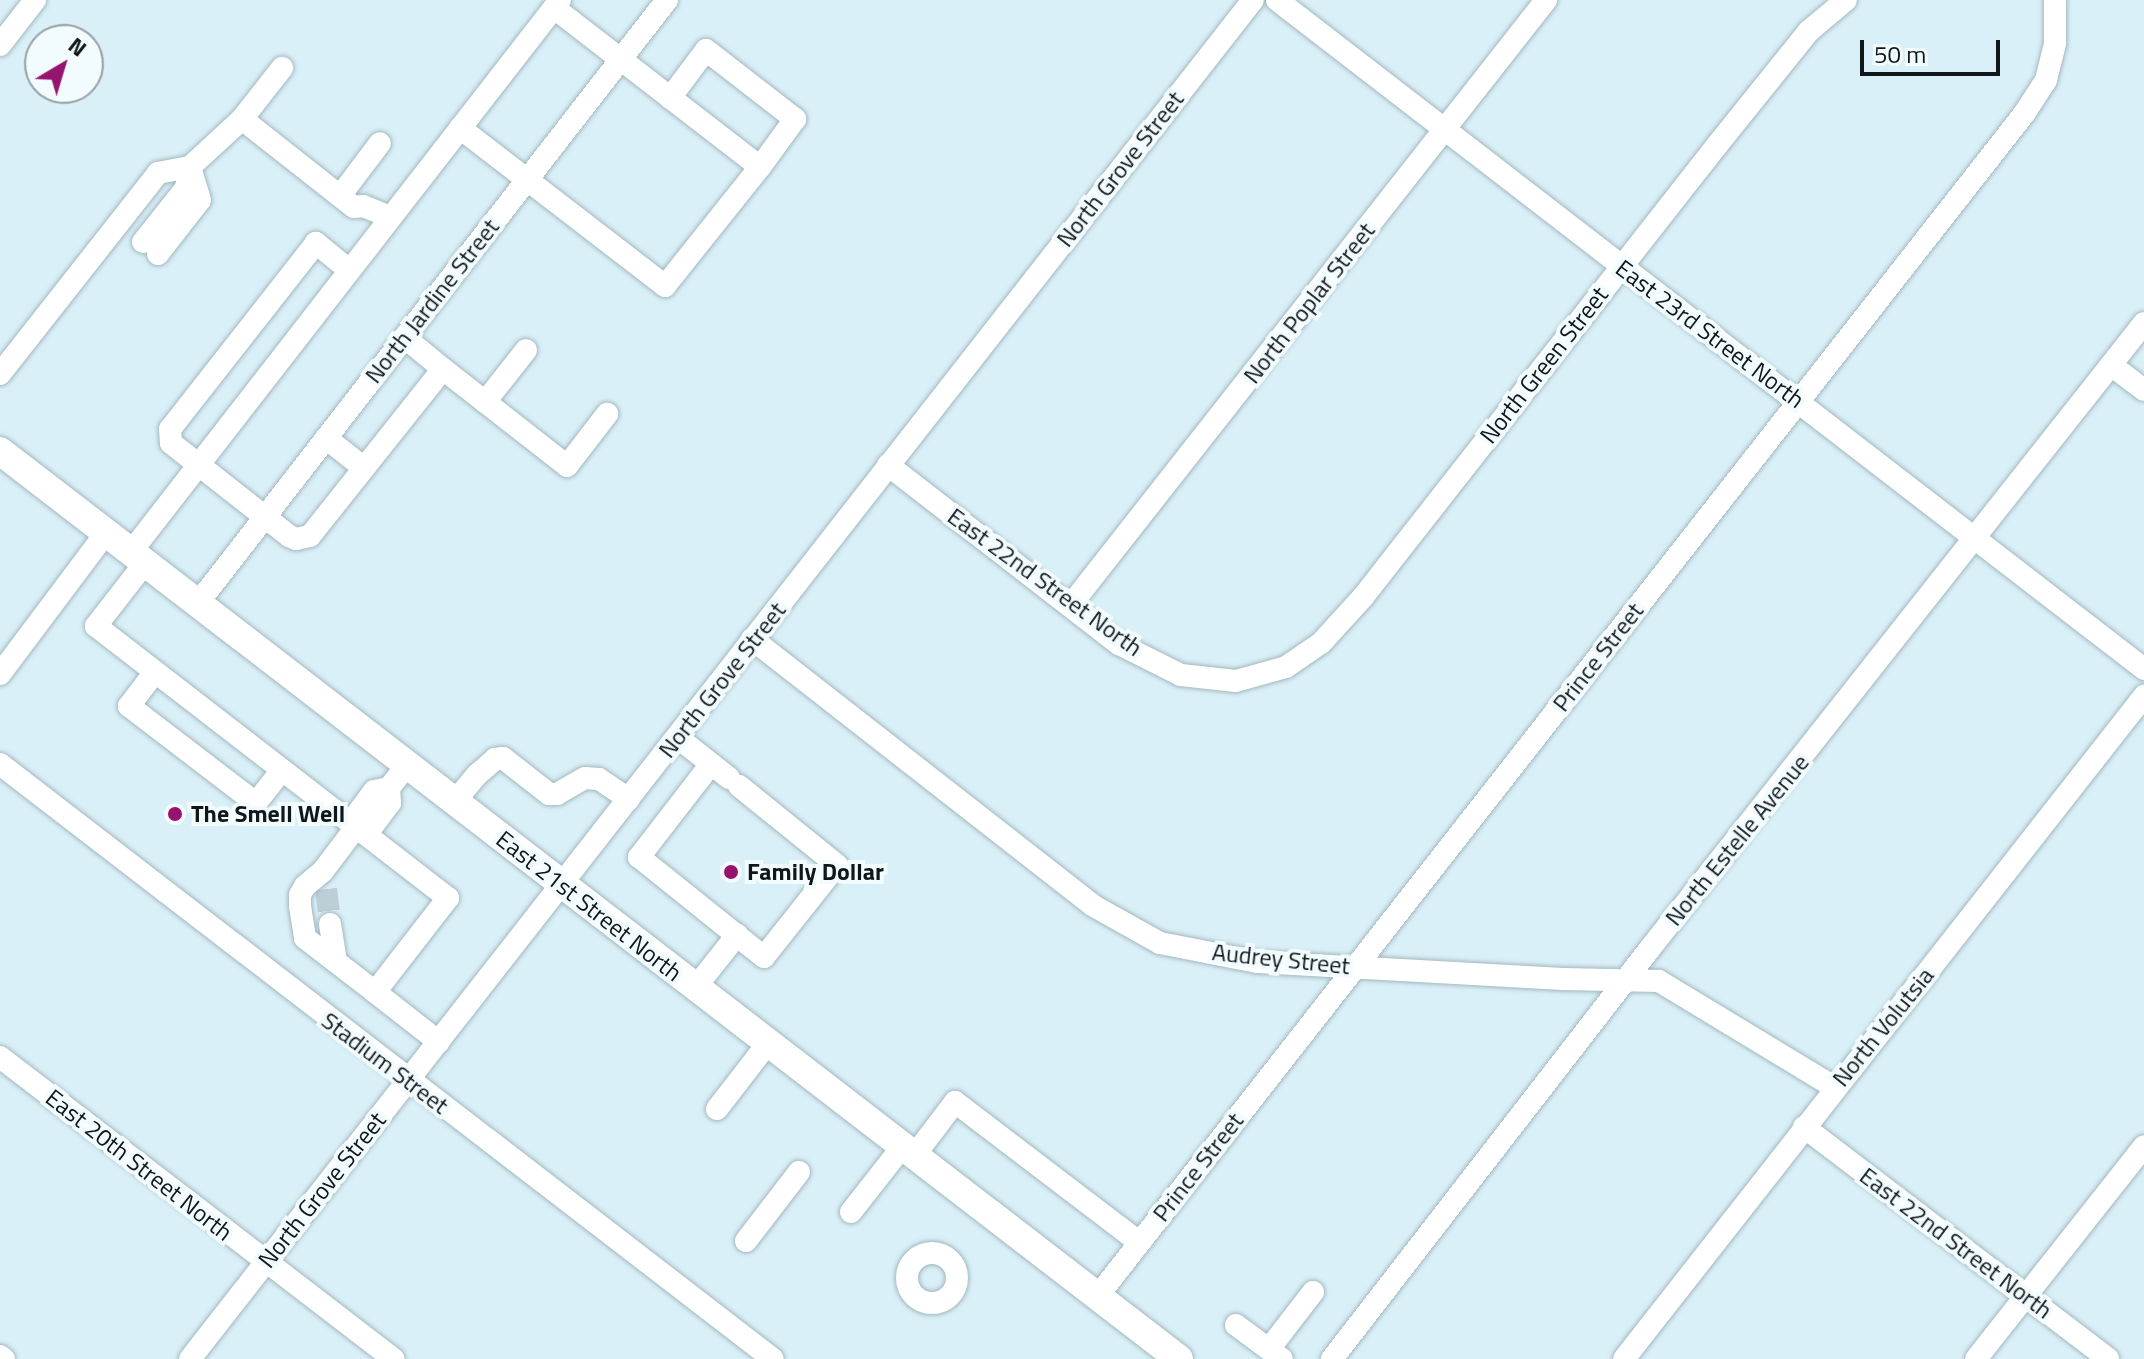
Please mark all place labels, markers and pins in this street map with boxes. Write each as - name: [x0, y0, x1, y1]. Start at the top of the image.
- place label: The Smell Well: [191, 800, 345, 828]
- marker: The Smell Well: [166, 805, 184, 823]
- place label: Family Dollar: [747, 858, 884, 886]
- marker: Family Dollar: [722, 863, 740, 881]

